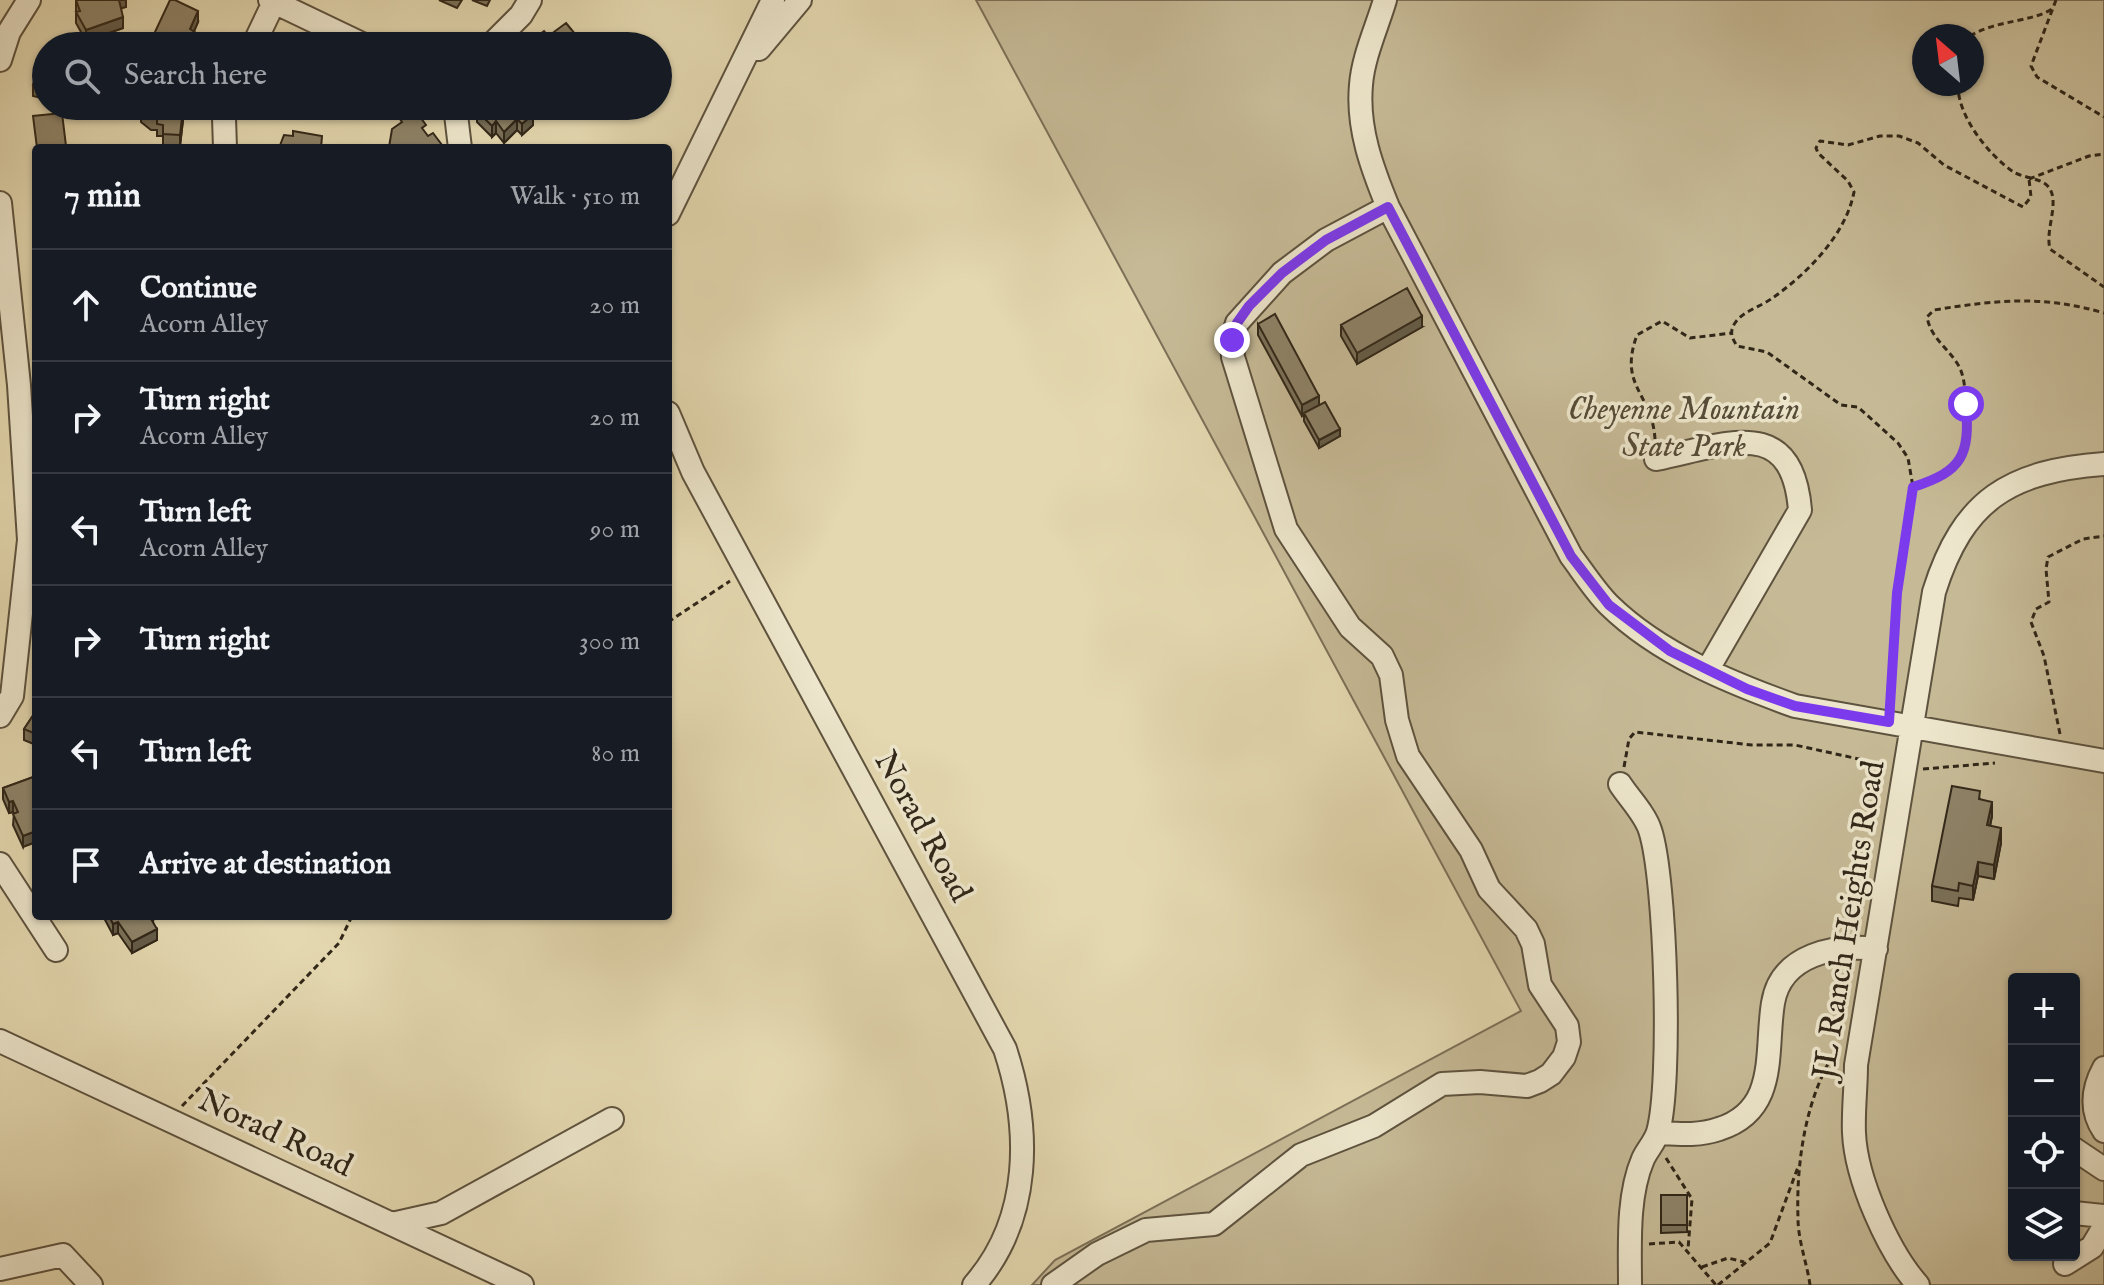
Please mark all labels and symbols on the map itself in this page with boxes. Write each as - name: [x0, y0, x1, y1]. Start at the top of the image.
- north arrow: [1912, 24, 1984, 96]
- route end: [1214, 322, 1250, 358]
- route start: [1948, 386, 1984, 422]
- park label: Cheyenne Mountain State Park: [1568, 390, 1800, 468]
- street label: Norad Road: [864, 745, 981, 910]
- street label: JL Ranch Heights Road: [1804, 757, 1896, 1085]
- street label: Norad Road: [191, 1080, 360, 1188]

